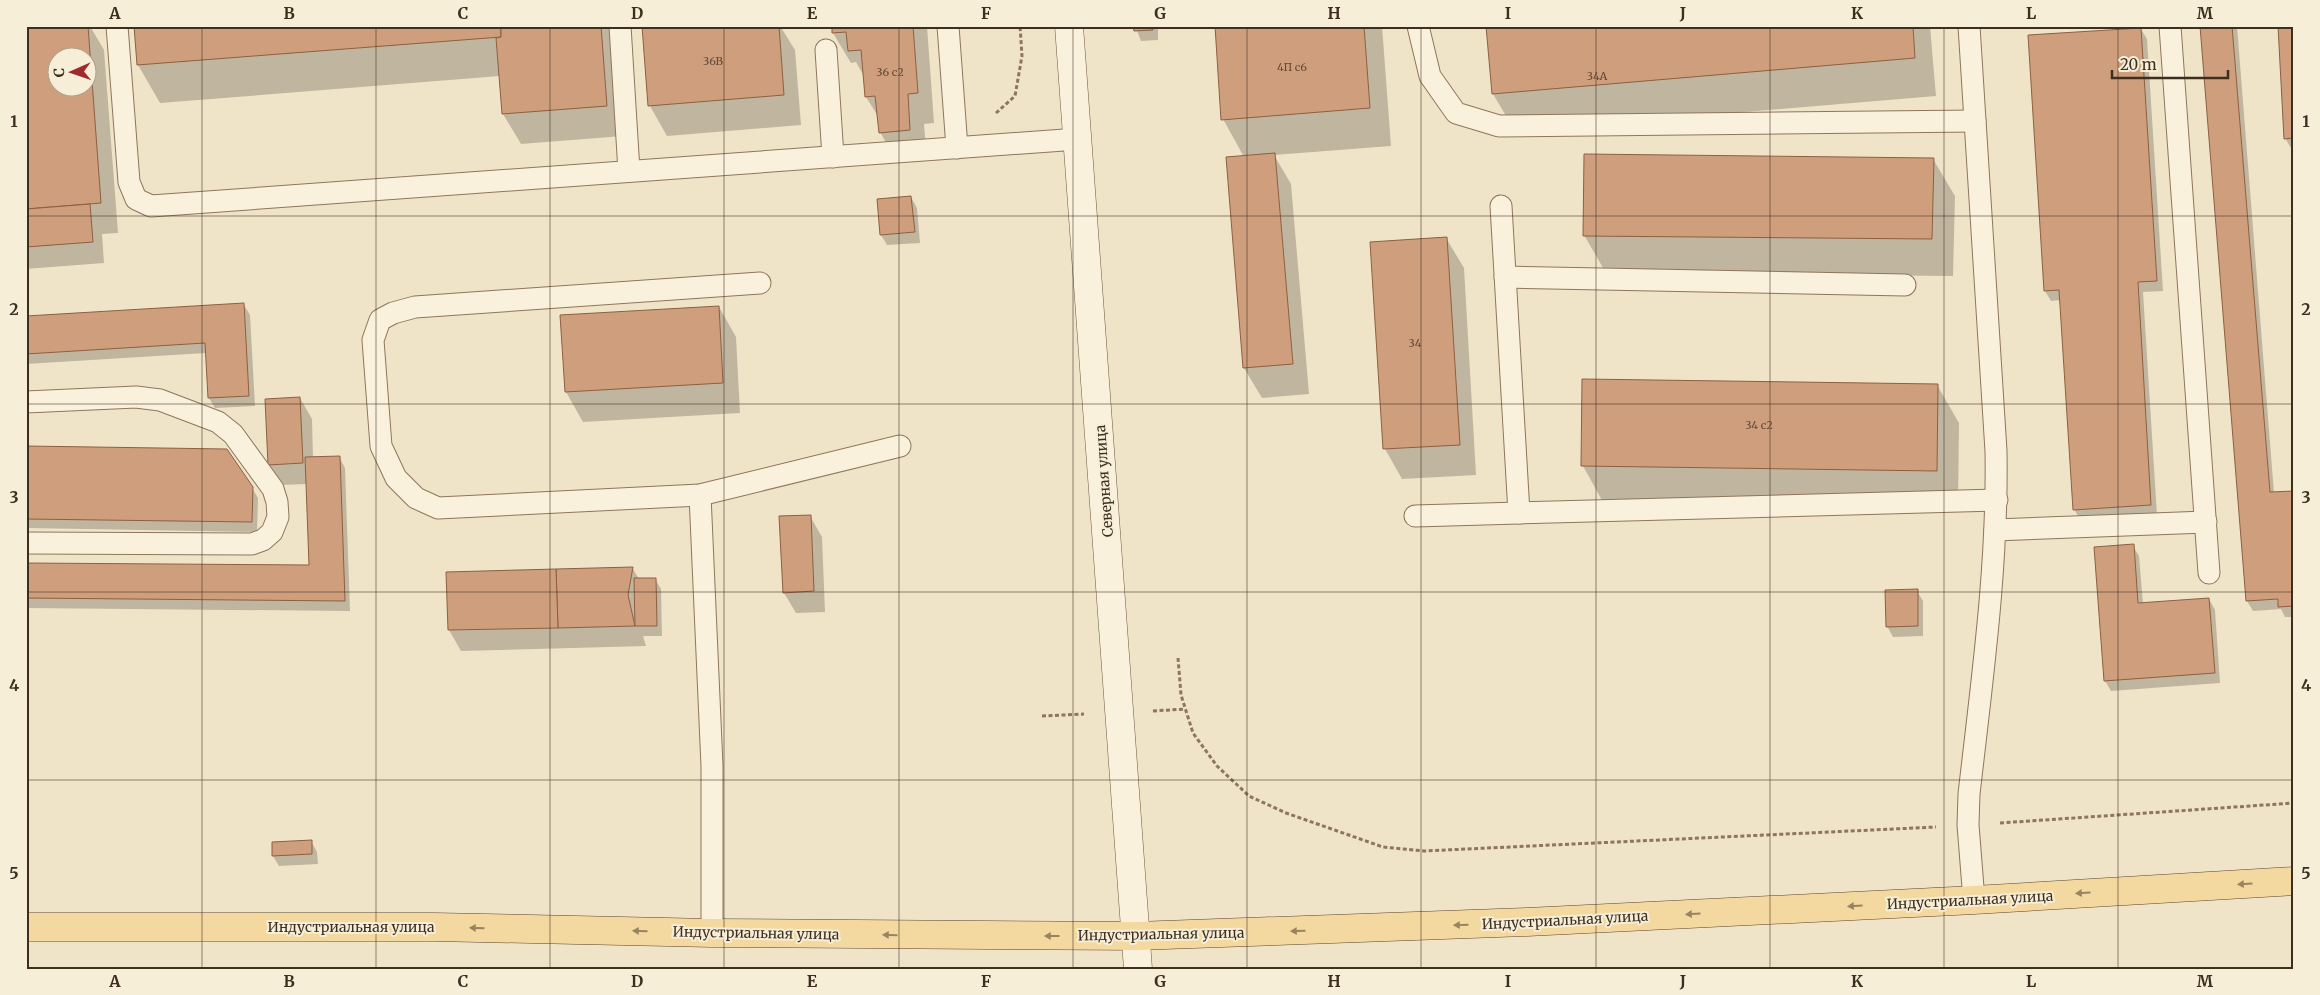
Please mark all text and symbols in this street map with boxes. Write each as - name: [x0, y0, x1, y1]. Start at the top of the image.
- text: A: [108, 3, 121, 23]
- text: B: [283, 3, 295, 23]
- text: C: [458, 3, 468, 23]
- text: D: [631, 3, 643, 23]
- text: E: [807, 3, 818, 23]
- text: F: [981, 3, 991, 23]
- text: G: [1154, 3, 1166, 23]
- text: H: [1327, 3, 1341, 23]
- text: I: [1505, 3, 1511, 23]
- text: J: [1679, 3, 1686, 23]
- text: K: [1851, 3, 1863, 23]
- text: L: [2026, 3, 2036, 23]
- text: M: [2197, 3, 2214, 23]
- north arrow: [48, 48, 98, 98]
- scale bar: [2112, 48, 2229, 80]
- house number: 36В: [703, 54, 724, 68]
- text: 20 m: [2120, 55, 2157, 74]
- house number: 4П с6: [1277, 60, 1307, 74]
- house number: 36 с2: [876, 65, 904, 79]
- text: С: [50, 67, 68, 77]
- house number: 34А: [1587, 69, 1607, 83]
- text: 1: [10, 111, 18, 131]
- text: 1: [2302, 111, 2310, 131]
- text: 2: [9, 299, 19, 319]
- text: 2: [2301, 299, 2311, 319]
- house number: 34: [1409, 336, 1422, 350]
- house number: 34 с2: [1745, 418, 1773, 432]
- street label: Северная улица: [1091, 424, 1117, 538]
- text: 3: [9, 487, 19, 507]
- text: 3: [2301, 487, 2311, 507]
- text: 4: [9, 675, 19, 695]
- text: 4: [2301, 675, 2311, 695]
- text: 5: [9, 863, 19, 883]
- text: 5: [2301, 863, 2311, 883]
- one-way arrow: [2237, 880, 2253, 888]
- street label: Индустриальная улица: [1886, 887, 2054, 913]
- one-way arrow: [2075, 890, 2091, 898]
- one-way arrow: [1847, 903, 1863, 911]
- street label: Индустриальная улица: [1481, 907, 1649, 933]
- one-way arrow: [1685, 911, 1701, 919]
- street label: Индустриальная улица: [268, 918, 435, 936]
- one-way arrow: [1452, 921, 1468, 929]
- street label: Индустриальная улица: [672, 923, 840, 943]
- one-way arrow: [469, 924, 485, 932]
- street label: Индустриальная улица: [1077, 924, 1245, 944]
- one-way arrow: [632, 927, 648, 935]
- one-way arrow: [1290, 927, 1306, 935]
- one-way arrow: [882, 931, 898, 939]
- one-way arrow: [1044, 932, 1060, 940]
- text: A: [108, 971, 121, 991]
- text: B: [283, 971, 295, 991]
- text: C: [458, 971, 468, 991]
- text: D: [631, 971, 643, 991]
- text: E: [807, 971, 818, 991]
- text: F: [981, 971, 991, 991]
- text: G: [1154, 971, 1166, 991]
- text: H: [1327, 971, 1341, 991]
- text: I: [1505, 971, 1511, 991]
- text: J: [1679, 971, 1686, 991]
- text: K: [1851, 971, 1863, 991]
- text: L: [2026, 971, 2036, 991]
- text: M: [2197, 971, 2214, 991]

